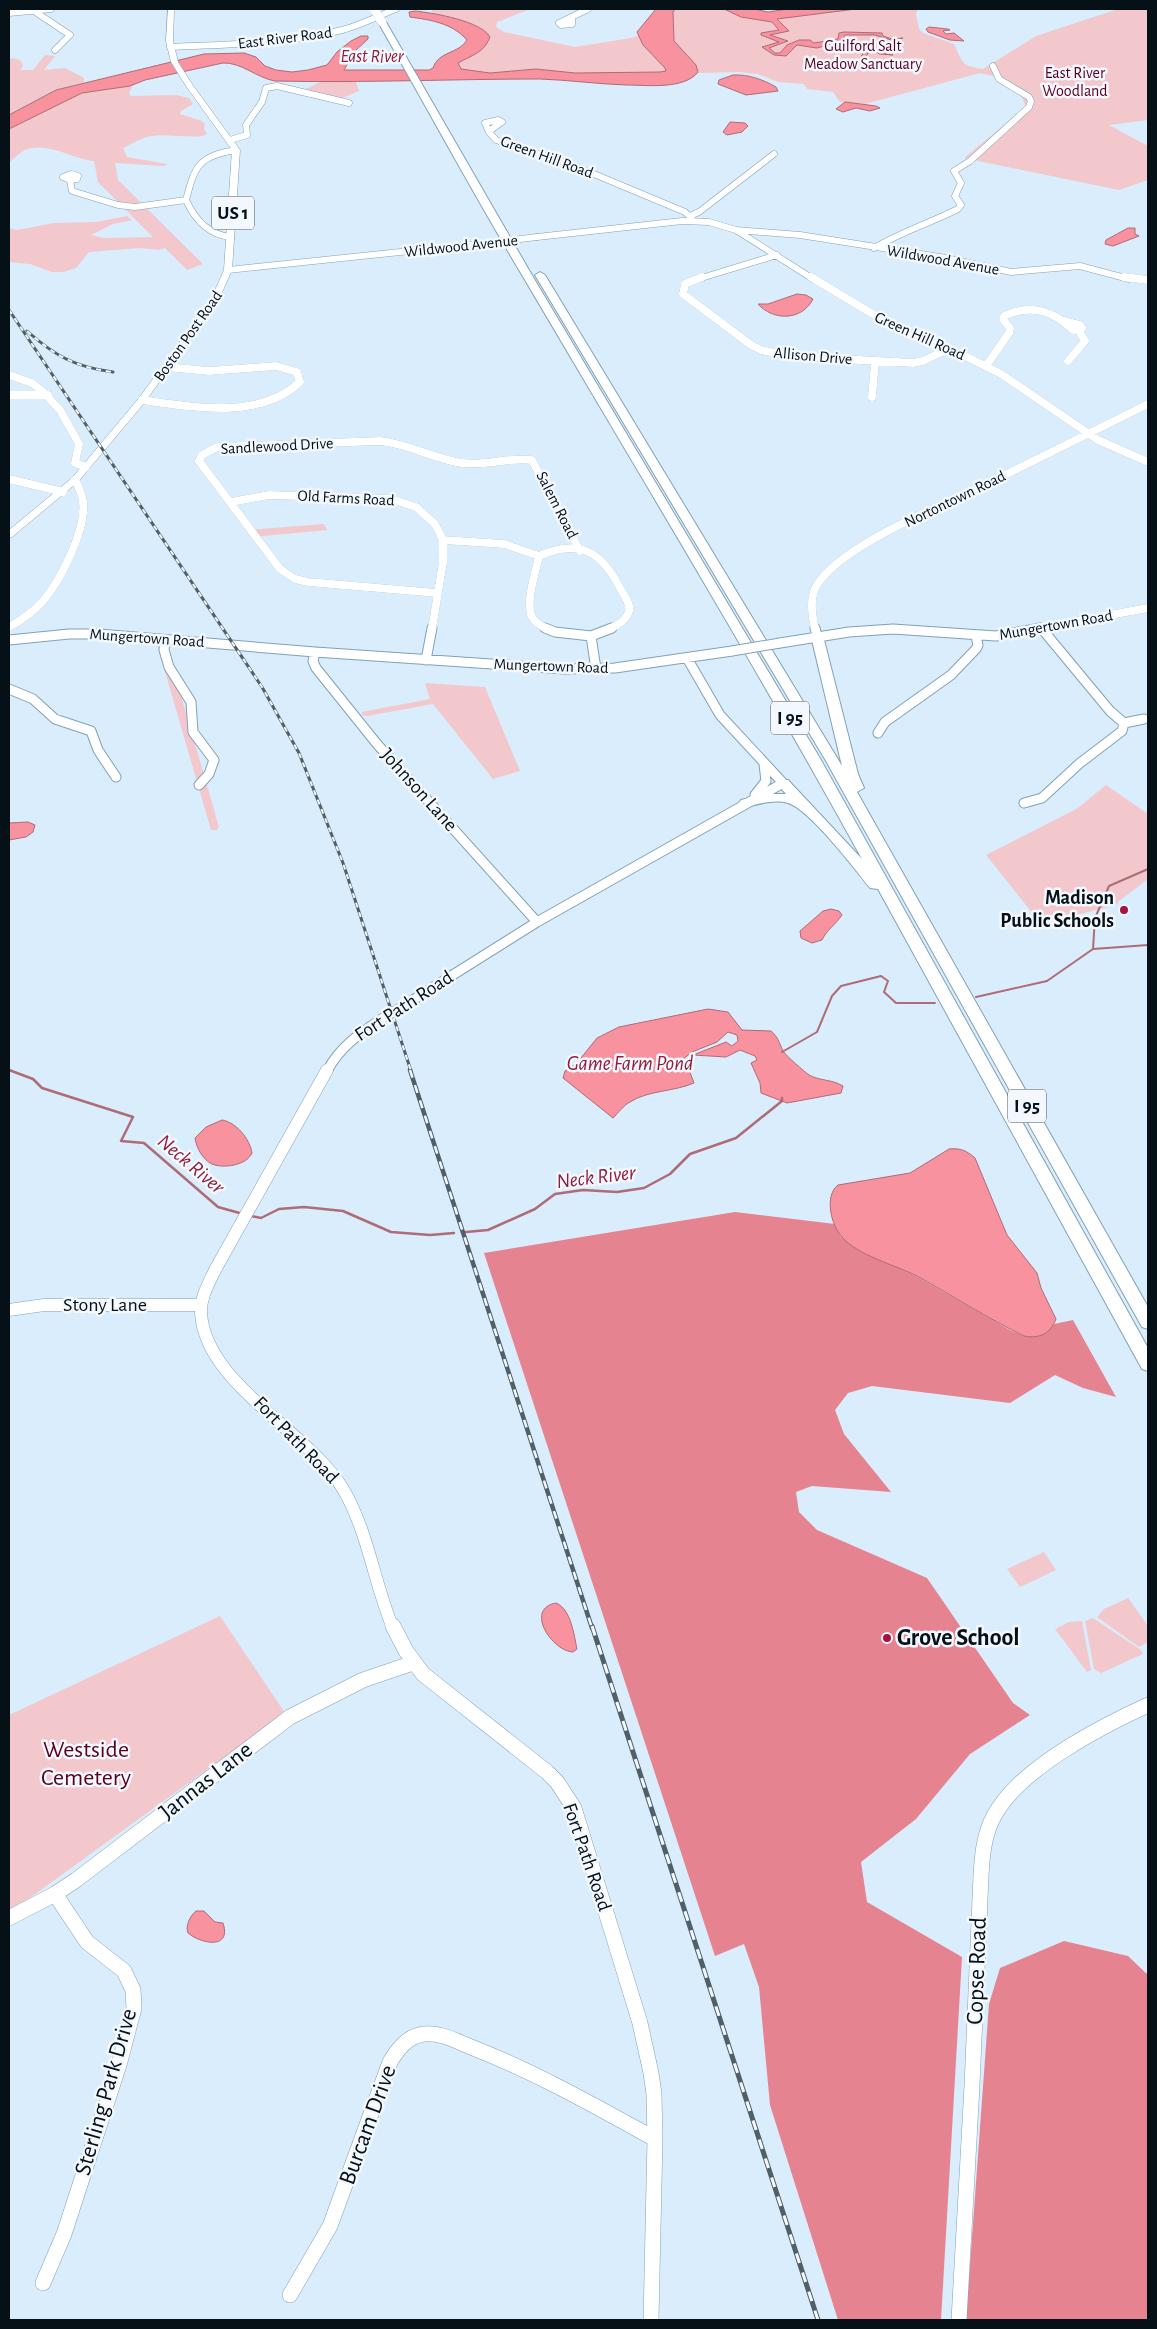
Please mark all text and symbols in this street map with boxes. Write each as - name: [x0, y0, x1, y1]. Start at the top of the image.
- street label: East River Road: [237, 24, 333, 52]
- park label: Guilford Salt Meadow Sanctuary: [804, 38, 922, 73]
- water label: East River: [340, 48, 405, 66]
- park label: East River Woodland: [1042, 65, 1108, 99]
- street label: Green Hill Road: [499, 133, 595, 181]
- road number: US 1: [212, 197, 254, 230]
- street label: Wildwood Avenue: [403, 232, 519, 260]
- street label: Wildwood Avenue: [885, 242, 1001, 278]
- street label: Boston Post Road: [151, 288, 225, 384]
- street label: Green Hill Road: [872, 309, 968, 363]
- street label: Allison Drive: [773, 345, 853, 367]
- street label: Sandlewood Drive: [220, 435, 334, 457]
- street label: Nortontown Road: [902, 468, 1008, 530]
- street label: Salem Road: [533, 469, 581, 541]
- street label: Old Farms Road: [297, 487, 395, 509]
- street label: Mungertown Road: [998, 607, 1114, 643]
- street label: Mungertown Road: [89, 626, 205, 650]
- street label: Mungertown Road: [493, 656, 609, 676]
- road number: I 95: [771, 701, 809, 734]
- street label: Johnson Lane: [377, 745, 461, 835]
- place label: Madison Public Schools: [1000, 888, 1114, 931]
- marker: Madison Public Schools: [1118, 904, 1130, 916]
- street label: Fort Path Road: [351, 967, 457, 1045]
- water label: Game Farm Pond: [567, 1053, 693, 1074]
- road number: I 95: [1008, 1090, 1046, 1122]
- water label: Neck River: [154, 1130, 229, 1198]
- water label: Neck River: [555, 1162, 638, 1192]
- street label: Stony Lane: [63, 1295, 147, 1315]
- street label: Fort Path Road: [250, 1393, 342, 1487]
- place label: Grove School: [897, 1626, 1020, 1650]
- marker: Grove School: [881, 1632, 893, 1644]
- park label: Westside Cemetery: [41, 1738, 131, 1790]
- street label: Jannas Lane: [155, 1738, 257, 1824]
- street label: Fort Path Road: [559, 1800, 615, 1914]
- street label: Copse Road: [963, 1917, 991, 2025]
- street label: Sterling Park Drive: [71, 2006, 141, 2178]
- street label: Burcam Drive: [335, 2062, 401, 2188]

